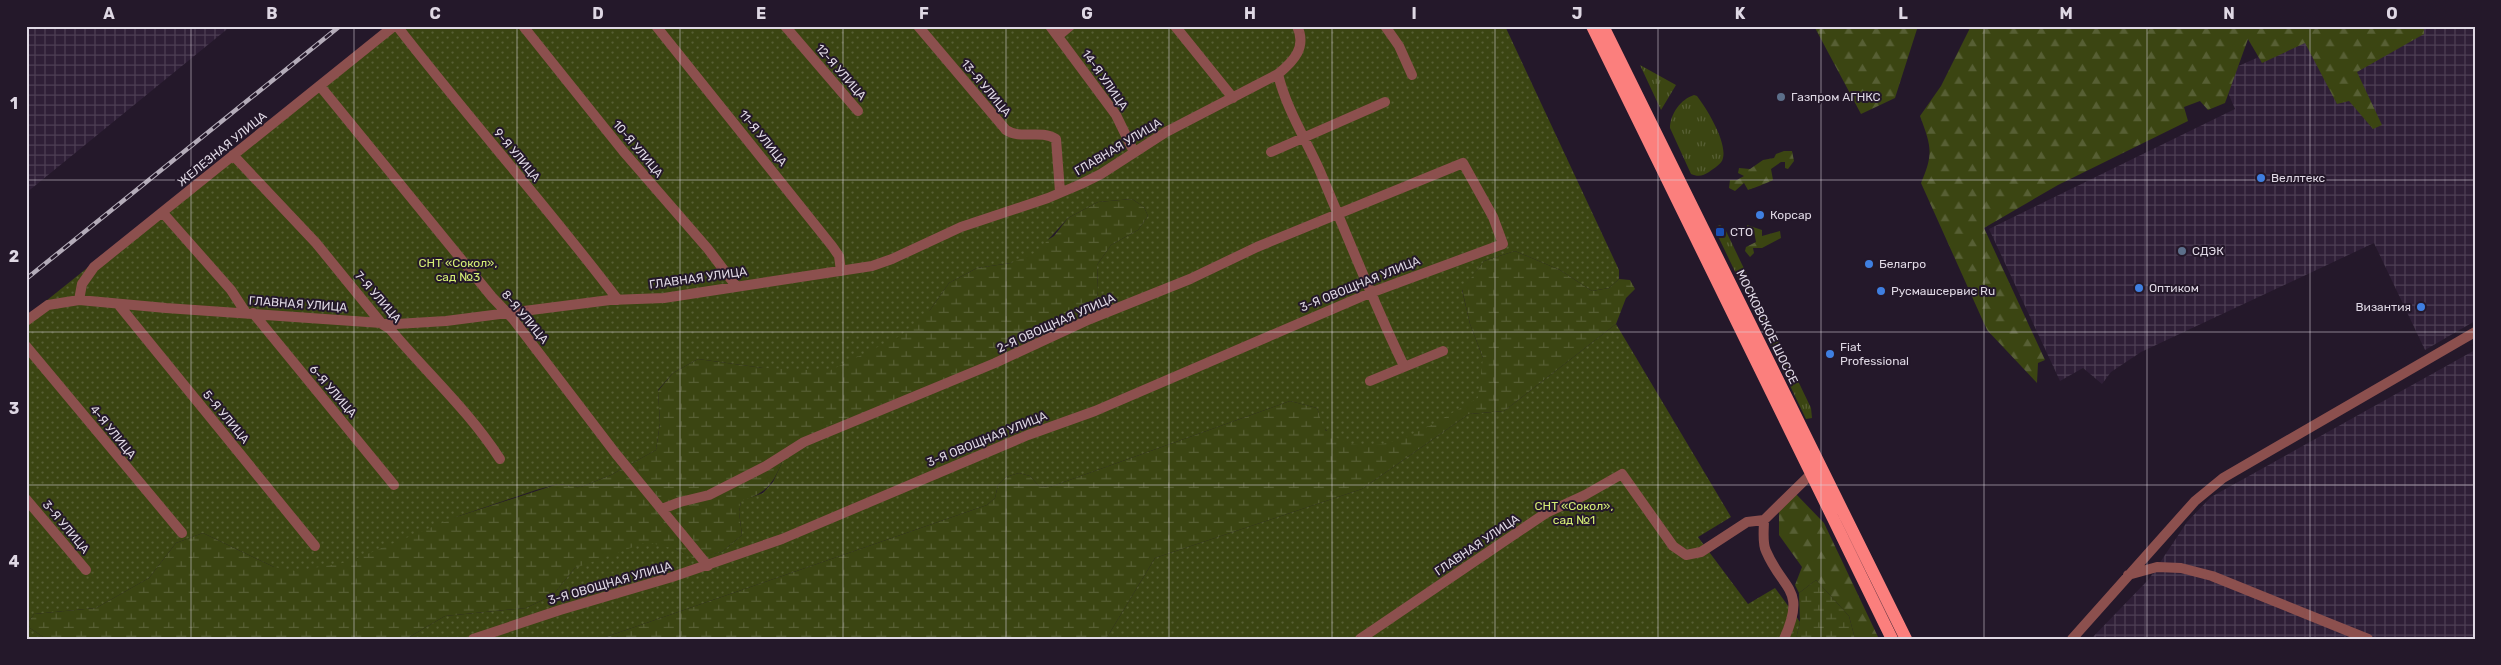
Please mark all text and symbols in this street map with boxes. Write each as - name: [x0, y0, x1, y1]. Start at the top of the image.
- text: A: [103, 4, 115, 23]
- text: B: [266, 4, 278, 23]
- text: C: [429, 4, 441, 23]
- text: D: [592, 4, 604, 23]
- text: E: [756, 4, 766, 23]
- text: F: [919, 4, 929, 23]
- text: G: [1081, 4, 1093, 23]
- text: H: [1244, 4, 1256, 23]
- text: I: [1411, 4, 1417, 23]
- text: J: [1572, 4, 1582, 23]
- text: K: [1735, 4, 1746, 23]
- text: L: [1898, 4, 1908, 23]
- text: M: [2059, 4, 2073, 23]
- text: N: [2223, 4, 2235, 23]
- text: O: [2386, 4, 2398, 23]
- street label: 12-Я УЛИЦА: [813, 41, 869, 103]
- street label: 14-Я УЛИЦА: [1079, 47, 1131, 113]
- street label: 13-Я УЛИЦА: [958, 57, 1014, 119]
- place label: Газпром АГНКС: [1791, 90, 1880, 104]
- marker: Газпром АГНКС: [1775, 91, 1787, 103]
- text: 1: [10, 94, 18, 113]
- street label: 11-Я УЛИЦА: [736, 107, 790, 169]
- street label: ЖЕЛЕЗНАЯ УЛИЦА: [175, 109, 269, 189]
- street label: ГЛАВНАЯ УЛИЦА: [1072, 116, 1164, 178]
- street label: 10-Я УЛИЦА: [610, 118, 666, 180]
- street label: 9-Я УЛИЦА: [491, 126, 543, 184]
- place label: Веллтекс: [2271, 171, 2326, 185]
- marker: Веллтекс: [2255, 172, 2267, 184]
- place label: Корсар: [1770, 208, 1812, 222]
- marker: Корсар: [1754, 209, 1766, 221]
- place label: СТО: [1730, 225, 1753, 239]
- marker: СТО: [1714, 226, 1726, 238]
- place label: СДЭК: [2192, 244, 2224, 258]
- marker: СДЭК: [2176, 245, 2188, 257]
- text: 2: [9, 247, 19, 266]
- street label: 3-Я ОВОЩНАЯ УЛИЦА: [1298, 253, 1422, 315]
- park label: СНТ «Сокол», сад №3: [419, 256, 497, 284]
- place label: Белагро: [1879, 257, 1926, 271]
- marker: Белагро: [1863, 258, 1875, 270]
- street label: ГЛАВНАЯ УЛИЦА: [648, 264, 748, 292]
- street label: МОСКОВСКОЕ ШОССЕ: [1733, 268, 1801, 386]
- street label: 7-Я УЛИЦА: [352, 269, 404, 325]
- place label: Оптиком: [2149, 281, 2199, 295]
- marker: Оптиком: [2133, 282, 2145, 294]
- place label: Русмашсервис Ru: [1891, 284, 1995, 298]
- marker: Русмашсервис Ru: [1875, 285, 1887, 297]
- street label: 8-Я УЛИЦА: [499, 288, 551, 346]
- street label: 2-Я ОВОЩНАЯ УЛИЦА: [995, 291, 1117, 355]
- street label: ГЛАВНАЯ УЛИЦА: [248, 294, 348, 314]
- place label: Византия: [2356, 300, 2411, 314]
- marker: Византия: [2415, 301, 2427, 313]
- place label: Fiat Professional: [1840, 340, 1909, 368]
- marker: Fiat Professional: [1824, 348, 1836, 360]
- street label: 6-Я УЛИЦА: [306, 362, 360, 420]
- street label: 5-Я УЛИЦА: [200, 388, 252, 446]
- text: 3: [9, 399, 19, 418]
- street label: 4-Я УЛИЦА: [87, 402, 139, 462]
- street label: 3-Я ОВОЩНАЯ УЛИЦА: [925, 408, 1049, 470]
- street label: 3-Я УЛИЦА: [40, 498, 92, 556]
- park label: СНТ «Сокол», сад №1: [1535, 499, 1613, 527]
- street label: ГЛАВНАЯ УЛИЦА: [1432, 512, 1522, 578]
- text: 4: [9, 552, 20, 571]
- street label: 3-Я ОВОЩНАЯ УЛИЦА: [546, 559, 674, 607]

